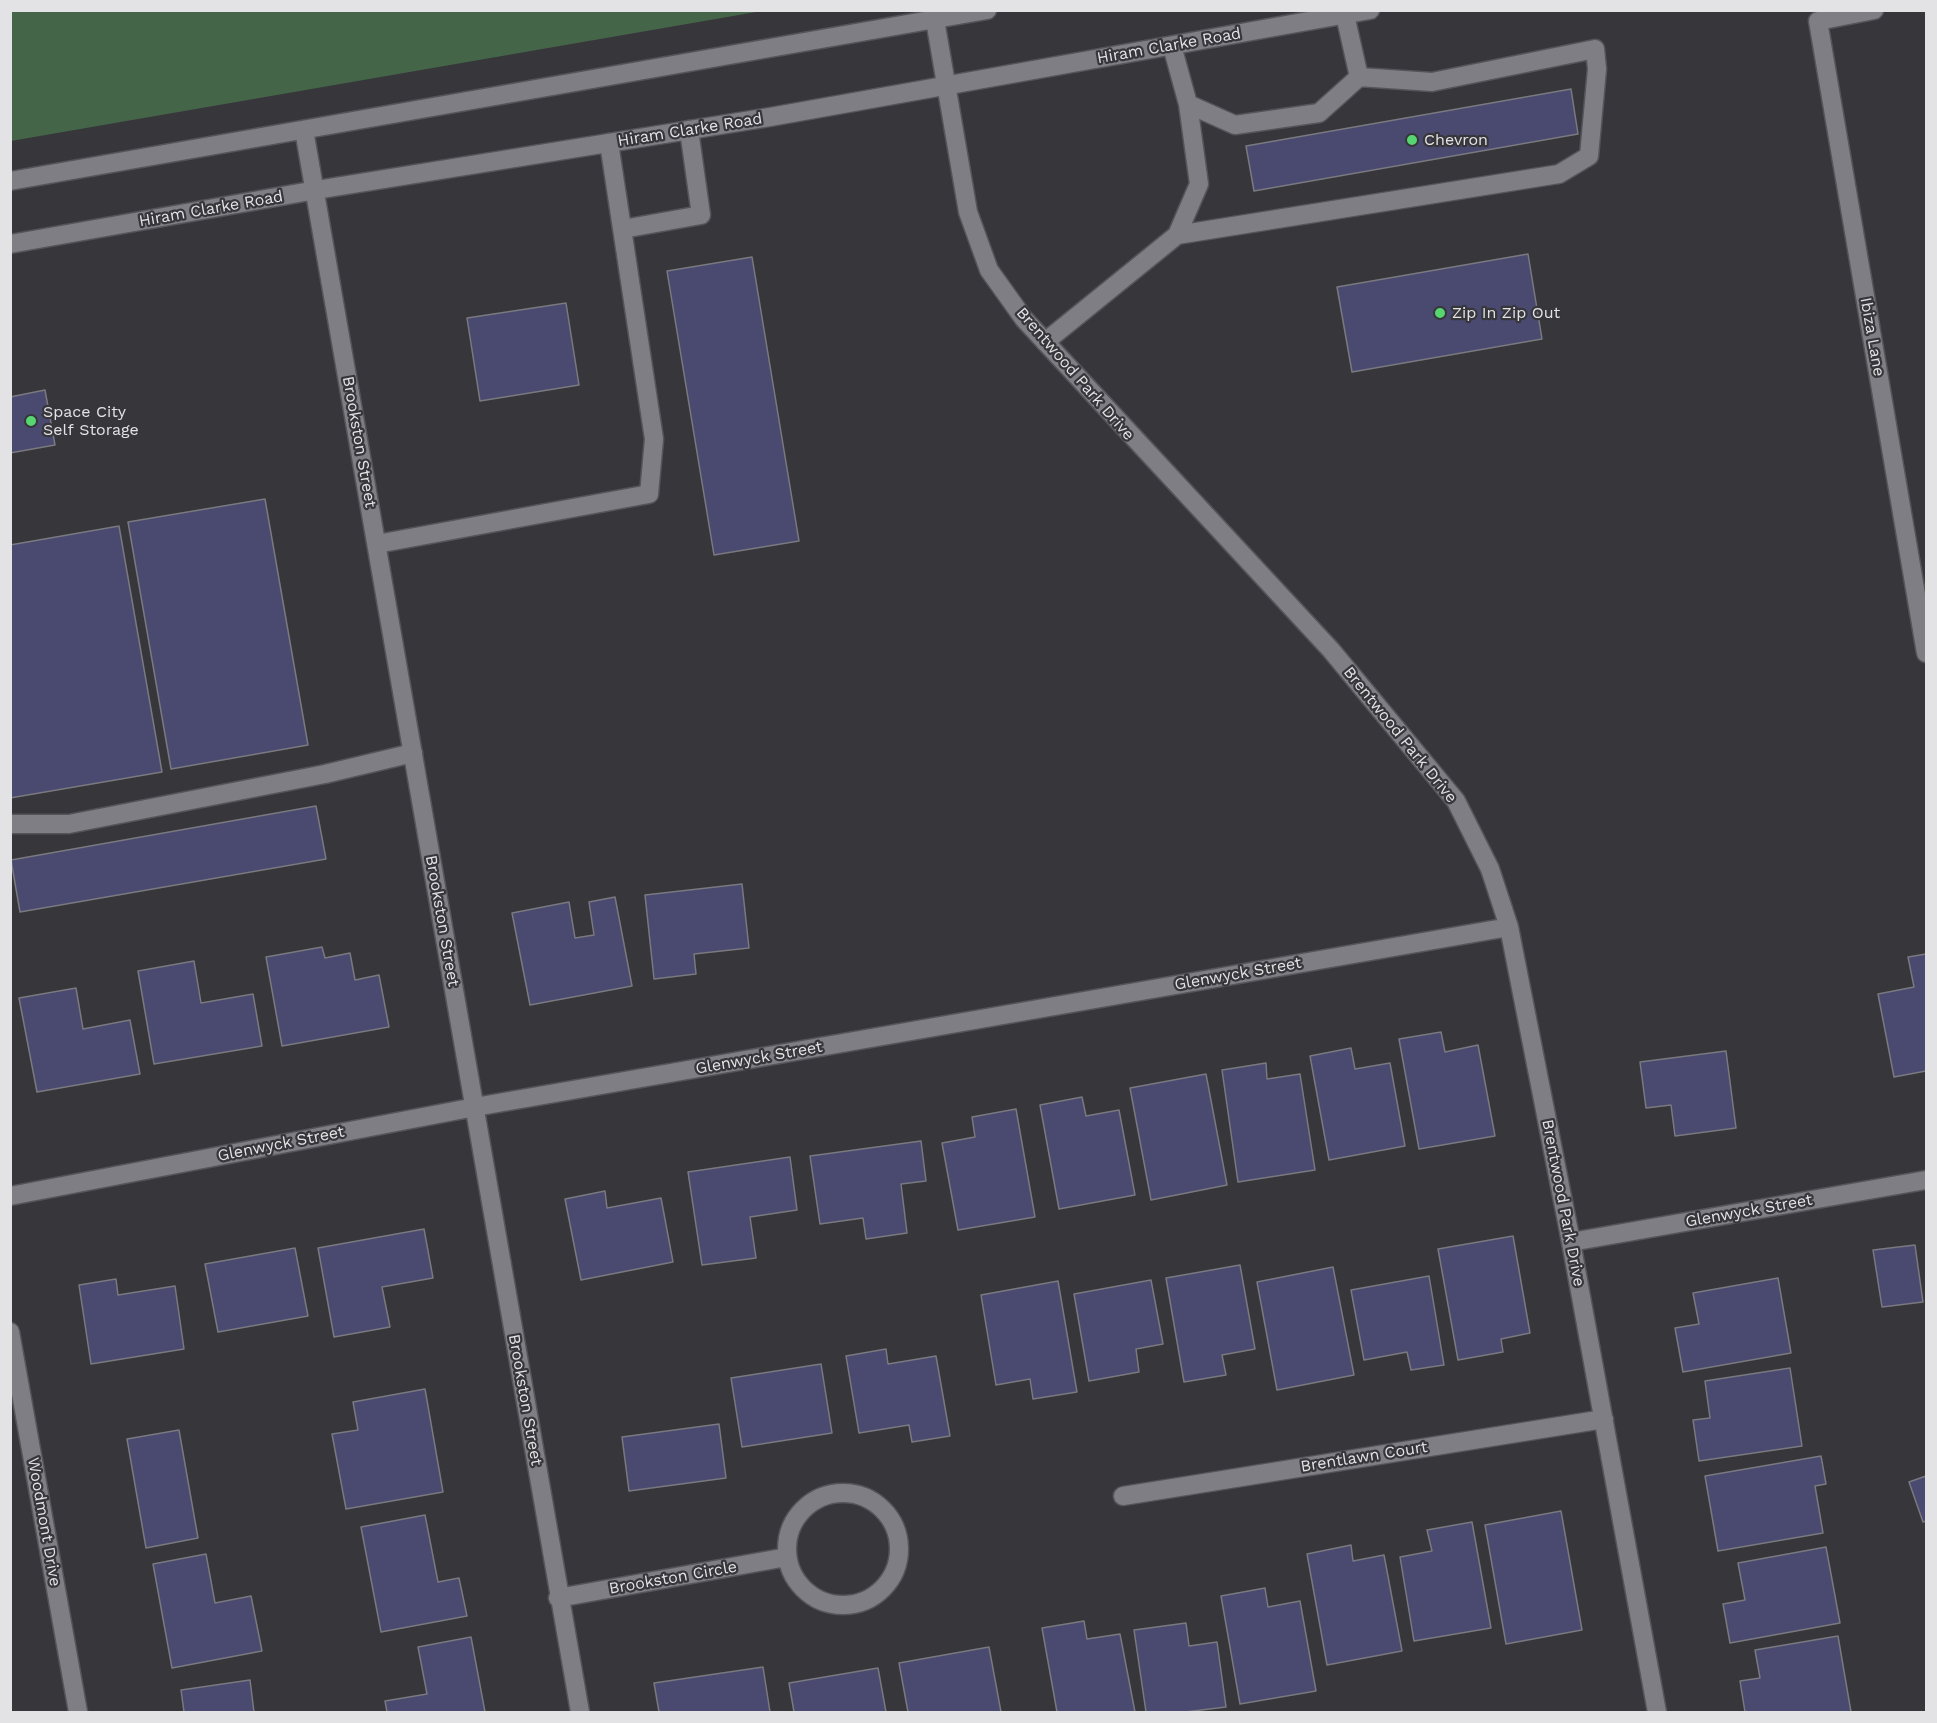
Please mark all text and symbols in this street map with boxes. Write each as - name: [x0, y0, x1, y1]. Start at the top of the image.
- street label: Hiram Clarke Road: [1095, 24, 1243, 68]
- street label: Hiram Clarke Road: [616, 109, 764, 151]
- place label: Chevron: [1424, 130, 1488, 150]
- marker: Chevron: [1405, 133, 1419, 147]
- street label: Hiram Clarke Road: [137, 187, 285, 231]
- street label: Ibiza Lane: [1856, 296, 1888, 378]
- place label: Zip In Zip Out: [1452, 303, 1560, 323]
- street label: Brentwood Park Drive: [1012, 304, 1138, 444]
- marker: Zip In Zip Out: [1433, 306, 1447, 320]
- street label: Brookston Street: [338, 375, 380, 509]
- place label: Space City Self Storage: [43, 402, 139, 440]
- marker: Space City Self Storage: [24, 414, 38, 428]
- street label: Brentwood Park Drive: [1339, 663, 1461, 807]
- street label: Brookston Street: [421, 854, 463, 988]
- street label: Glenwyck Street: [1173, 953, 1303, 995]
- street label: Glenwyck Street: [694, 1037, 824, 1079]
- street label: Brentwood Park Drive: [1537, 1118, 1589, 1288]
- street label: Glenwyck Street: [216, 1122, 346, 1166]
- street label: Glenwyck Street: [1684, 1190, 1814, 1232]
- street label: Brookston Street: [504, 1333, 546, 1467]
- street label: Brentlawn Court: [1299, 1437, 1429, 1477]
- street label: Woodmont Drive: [23, 1456, 65, 1588]
- street label: Brookston Circle: [608, 1557, 738, 1599]

